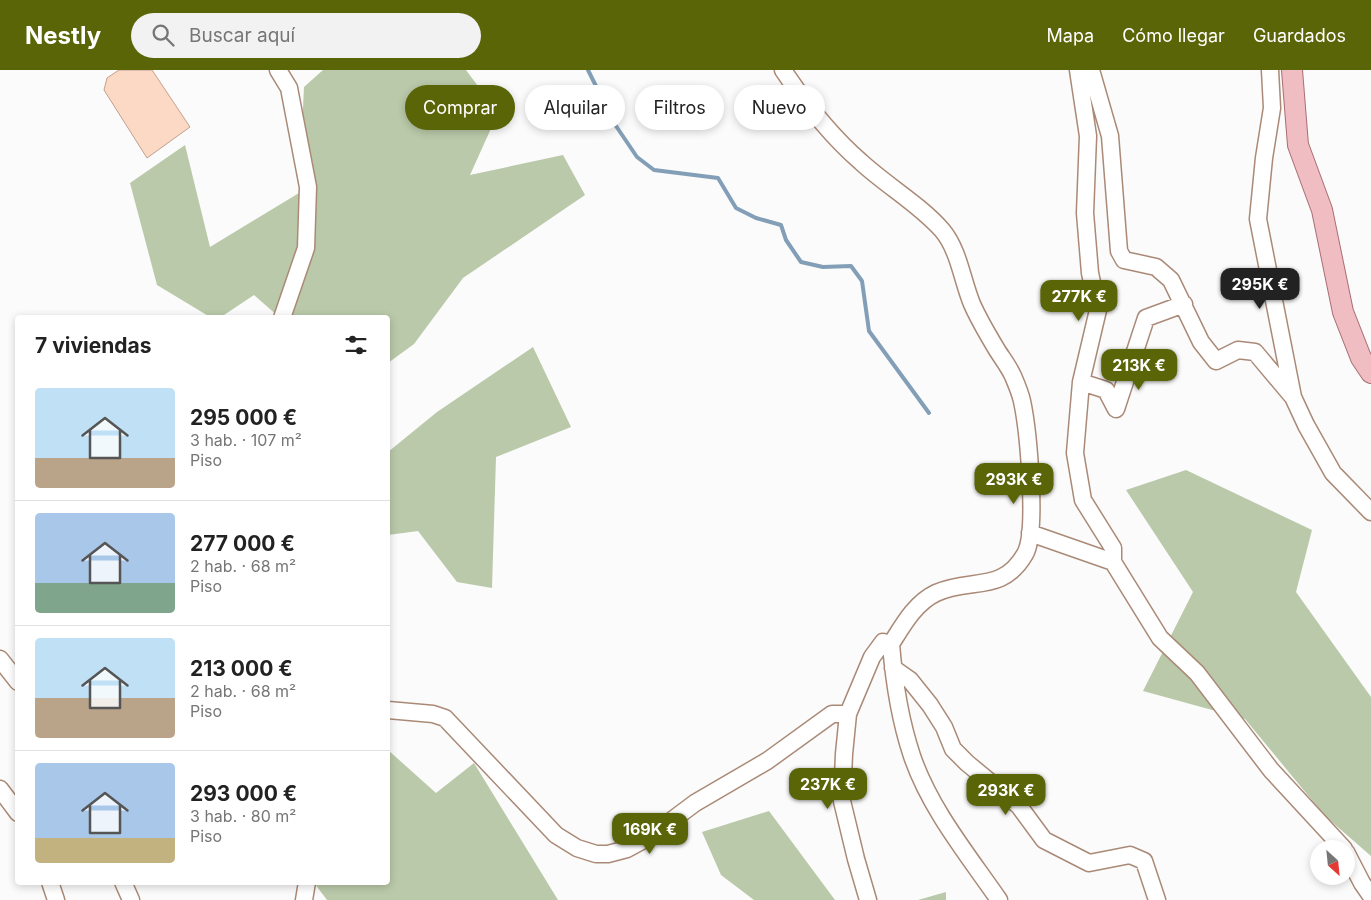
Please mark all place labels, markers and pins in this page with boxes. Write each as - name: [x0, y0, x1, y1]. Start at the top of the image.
- pin: 295K €: [1219, 268, 1301, 310]
- pin: 277K €: [1038, 280, 1120, 322]
- pin: 213K €: [1098, 348, 1180, 391]
- pin: 293K €: [973, 462, 1055, 505]
- pin: 237K €: [787, 768, 869, 810]
- pin: 293K €: [965, 774, 1047, 816]
- pin: 169K €: [609, 812, 691, 855]

